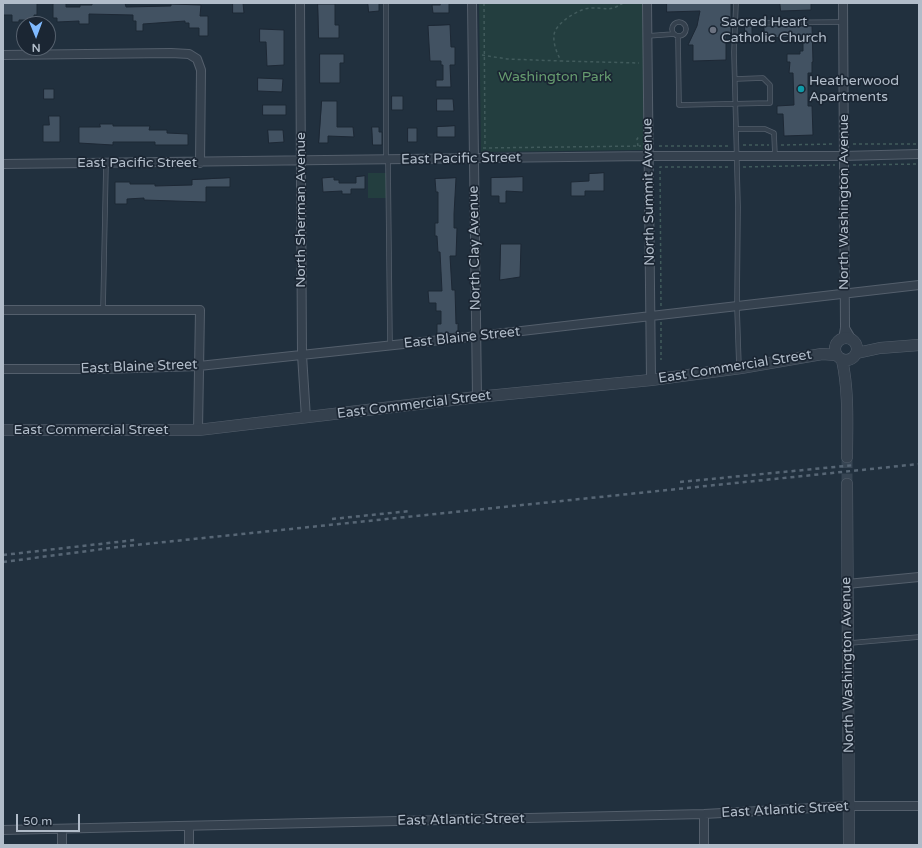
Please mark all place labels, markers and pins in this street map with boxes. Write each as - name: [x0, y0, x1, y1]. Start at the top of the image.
- place label: Sacred Heart Catholic Church: [721, 14, 827, 46]
- marker: Sacred Heart Catholic Church: [708, 25, 718, 35]
- place label: Heatherwood Apartments: [809, 73, 899, 106]
- marker: Heatherwood Apartments: [796, 84, 806, 94]

